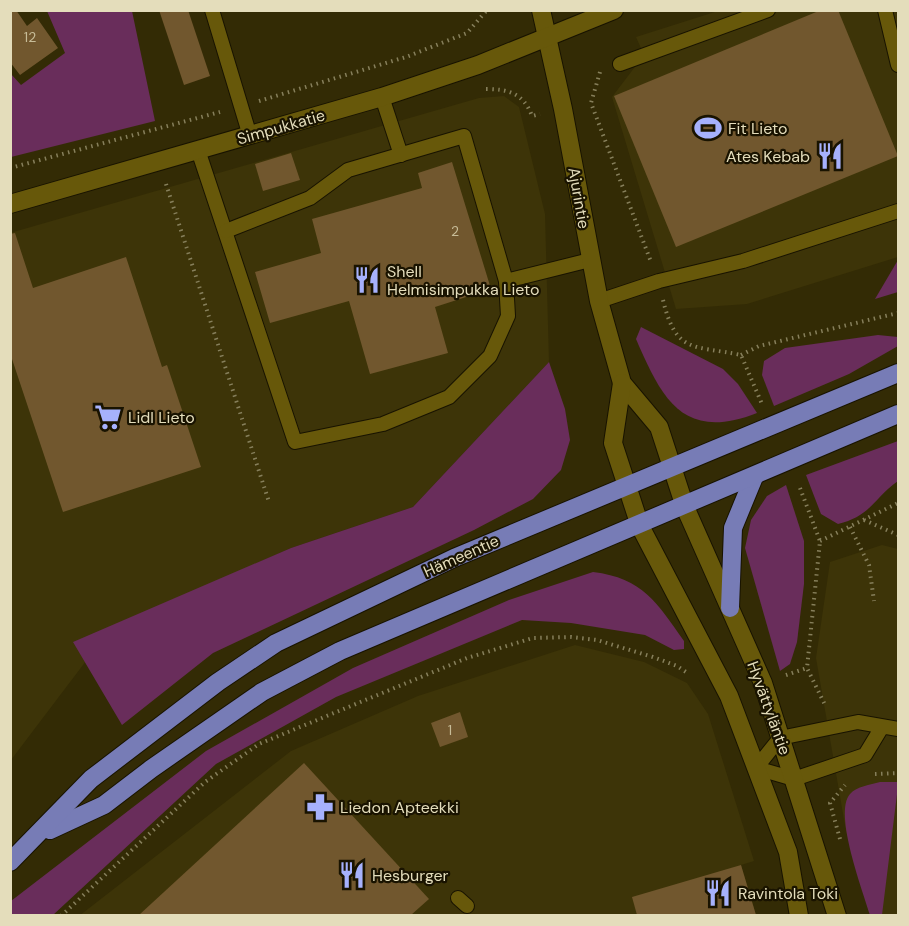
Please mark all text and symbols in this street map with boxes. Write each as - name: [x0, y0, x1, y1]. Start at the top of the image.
- house number: 12: [24, 28, 36, 46]
- street label: Simpukkatie: [235, 104, 327, 150]
- sports icon: Fit Lieto: [693, 113, 723, 143]
- place label: Fit Lieto: [728, 118, 788, 139]
- restaurant icon: Ates Kebab: [815, 141, 845, 171]
- place label: Ates Kebab: [726, 146, 810, 167]
- street label: Ajurintie: [563, 166, 595, 230]
- house number: 2: [451, 222, 459, 240]
- place label: Shell Helmisimpukka Lieto: [387, 261, 540, 300]
- restaurant icon: Shell Helmisimpukka Lieto: [352, 265, 382, 295]
- supermarket icon: Lidl Lieto: [93, 402, 123, 432]
- place label: Lidl Lieto: [128, 407, 195, 428]
- street label: Hämeentie: [420, 530, 502, 582]
- street label: Hyvättyläntie: [742, 658, 796, 758]
- house number: 1: [448, 721, 452, 739]
- pharmacy icon: Liedon Apteekki: [305, 792, 335, 822]
- place label: Liedon Apteekki: [340, 797, 459, 818]
- restaurant icon: Hesburger: [337, 860, 367, 890]
- place label: Hesburger: [372, 865, 449, 886]
- restaurant icon: Ravintola Toki: [703, 878, 733, 908]
- place label: Ravintola Toki: [738, 883, 838, 904]

